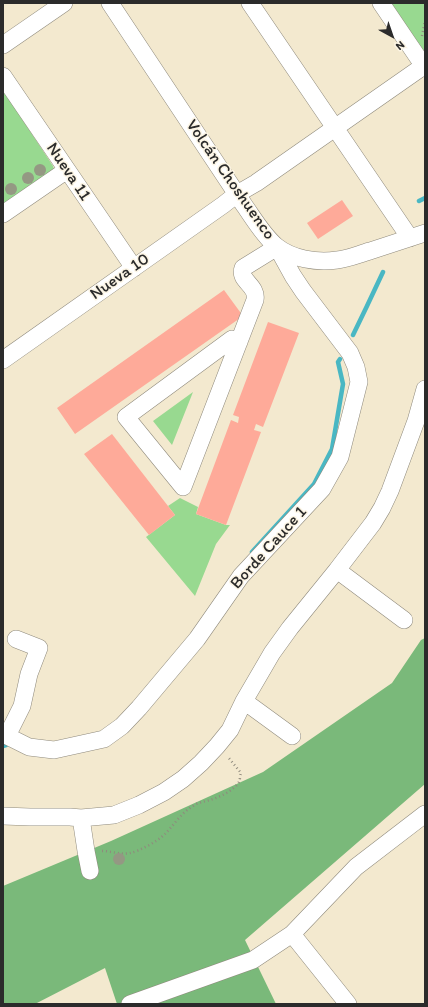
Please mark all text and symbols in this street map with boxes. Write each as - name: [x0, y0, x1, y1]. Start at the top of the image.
- north arrow: [372, 16, 412, 56]
- text: N: [393, 38, 407, 53]
- street label: Volcán Choshuenco: [181, 116, 279, 244]
- street label: Nueva 11: [41, 139, 95, 205]
- street label: Nueva 10: [86, 249, 154, 305]
- street label: Borde Cauce 1: [226, 502, 312, 594]

